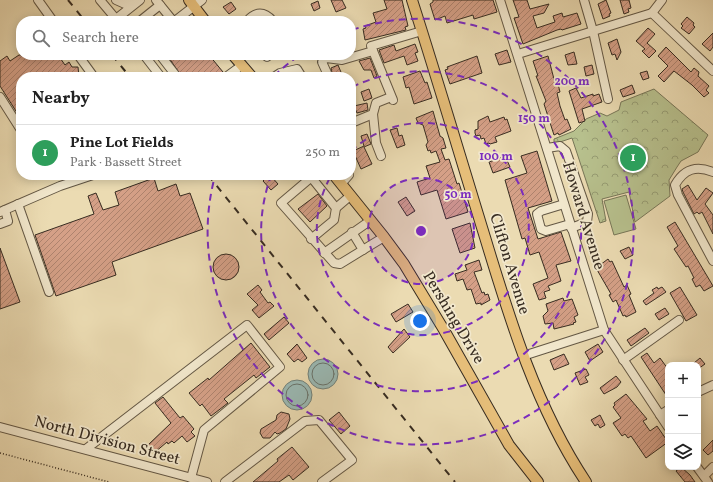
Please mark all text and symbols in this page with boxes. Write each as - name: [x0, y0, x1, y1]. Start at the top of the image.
- search box: [16, 16, 356, 60]
- icon: search: [30, 27, 52, 49]
- text: Search here: [62, 28, 139, 49]
- text: 200 m: [554, 74, 590, 90]
- text: Nearby: [32, 87, 90, 110]
- text: 150 m: [518, 111, 550, 127]
- text: Pine Lot Fields: [70, 133, 174, 154]
- pin: 1: [620, 143, 646, 173]
- text: 1: [42, 144, 48, 162]
- text: 250 m: [305, 144, 340, 162]
- text: 100 m: [479, 149, 513, 165]
- text: Park · Bassett Street: [70, 154, 182, 172]
- street label: Howard Avenue: [556, 159, 610, 273]
- text: 50 m: [444, 187, 472, 203]
- street label: Clifton Avenue: [483, 211, 535, 317]
- centre of rings: [414, 224, 428, 238]
- street label: Pershing Drive: [417, 268, 489, 368]
- your location: [410, 311, 430, 331]
- map controls: [665, 362, 701, 470]
- button: +: [665, 362, 701, 398]
- button: −: [665, 398, 701, 434]
- street label: North Division Street: [32, 411, 183, 471]
- button: layers: [665, 434, 701, 470]

